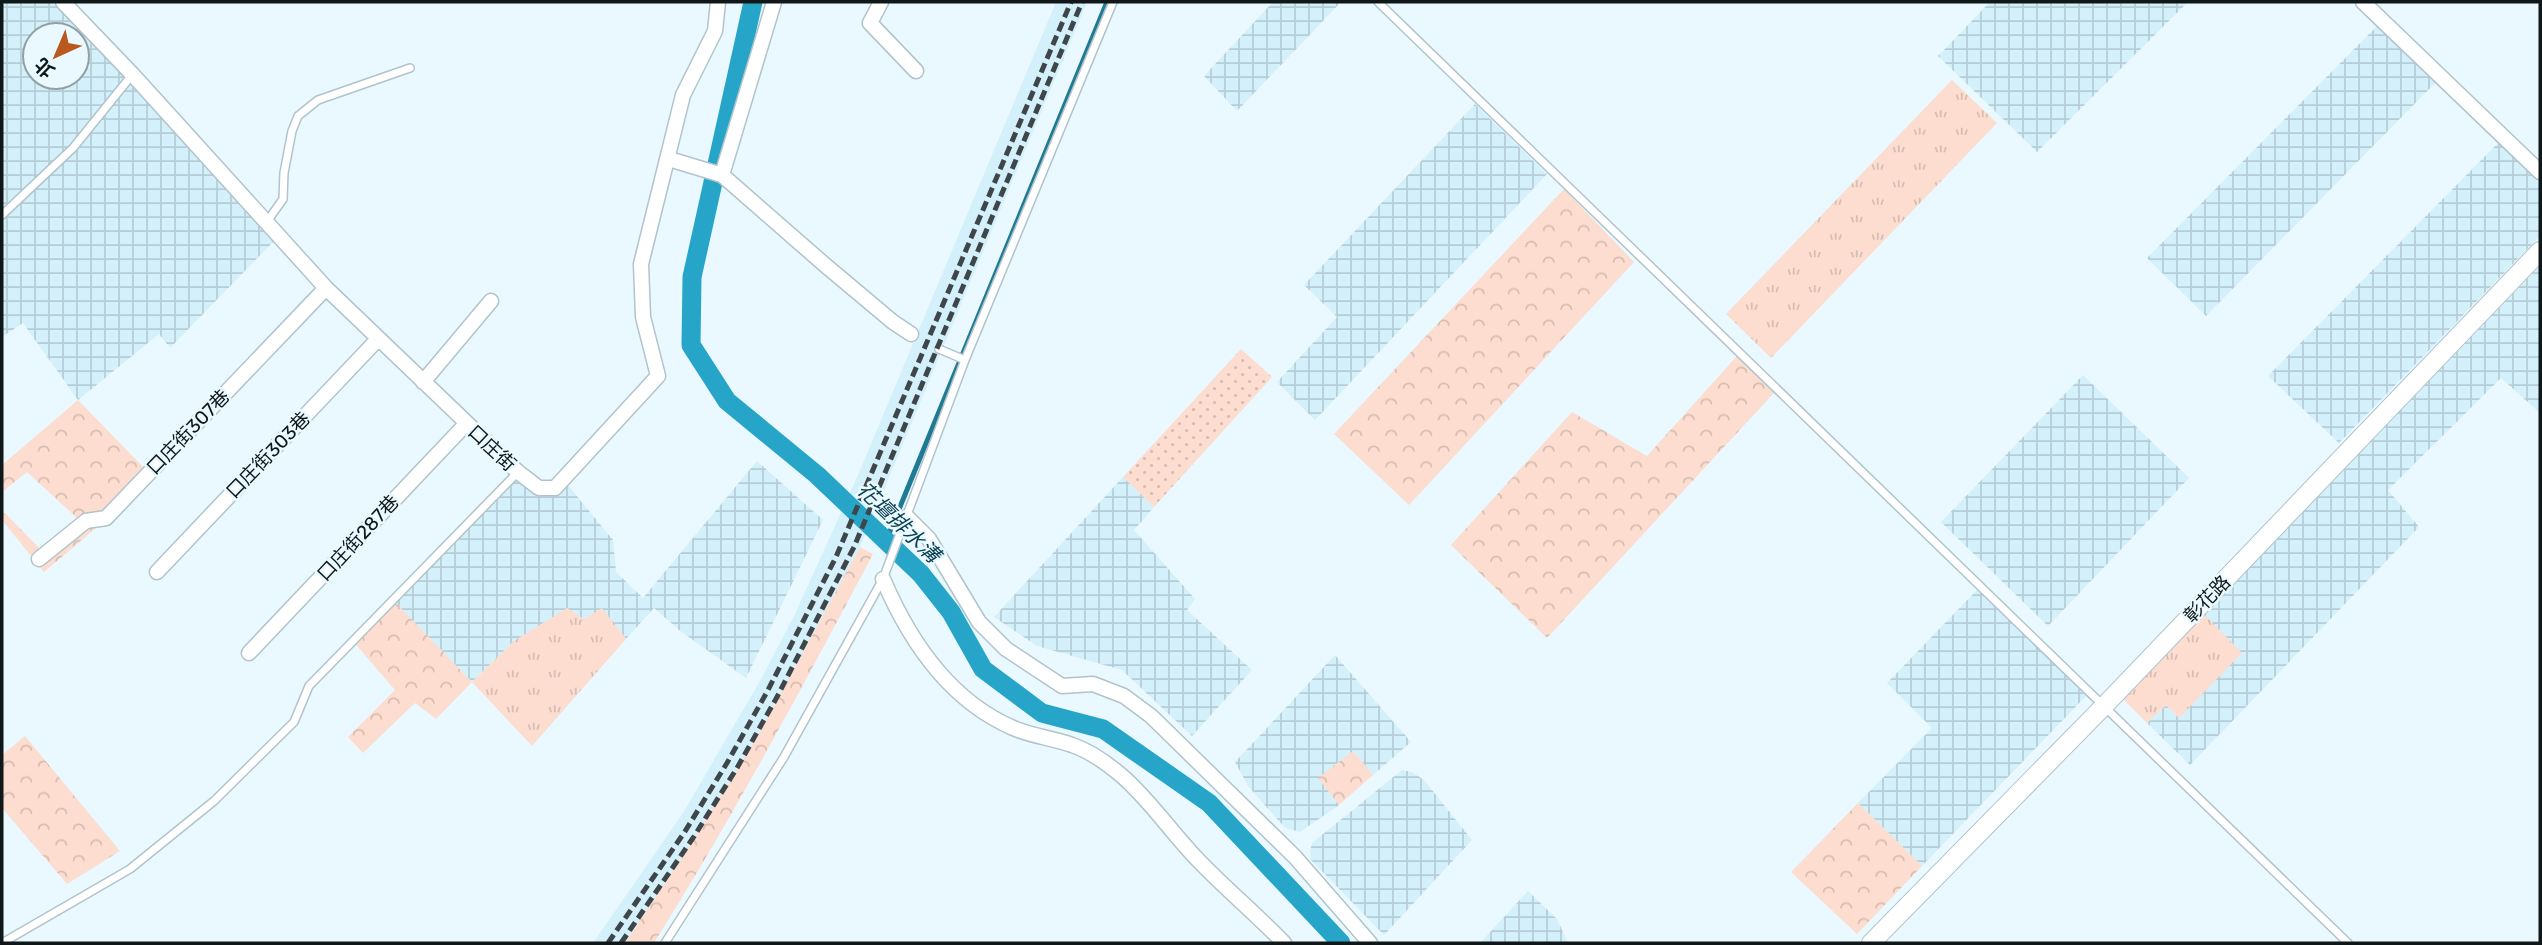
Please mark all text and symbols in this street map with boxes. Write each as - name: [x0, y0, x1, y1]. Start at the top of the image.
- north arrow: [21, 21, 91, 91]
- text: 北: [30, 53, 59, 83]
- street label: 口庄街307巷: [142, 385, 234, 479]
- street label: 口庄街303巷: [221, 407, 315, 503]
- street label: 口庄街: [463, 420, 521, 476]
- water label: 花壇排水溝: [853, 477, 948, 570]
- street label: 口庄街287巷: [312, 490, 404, 586]
- street label: 彰花路: [2179, 571, 2235, 627]

